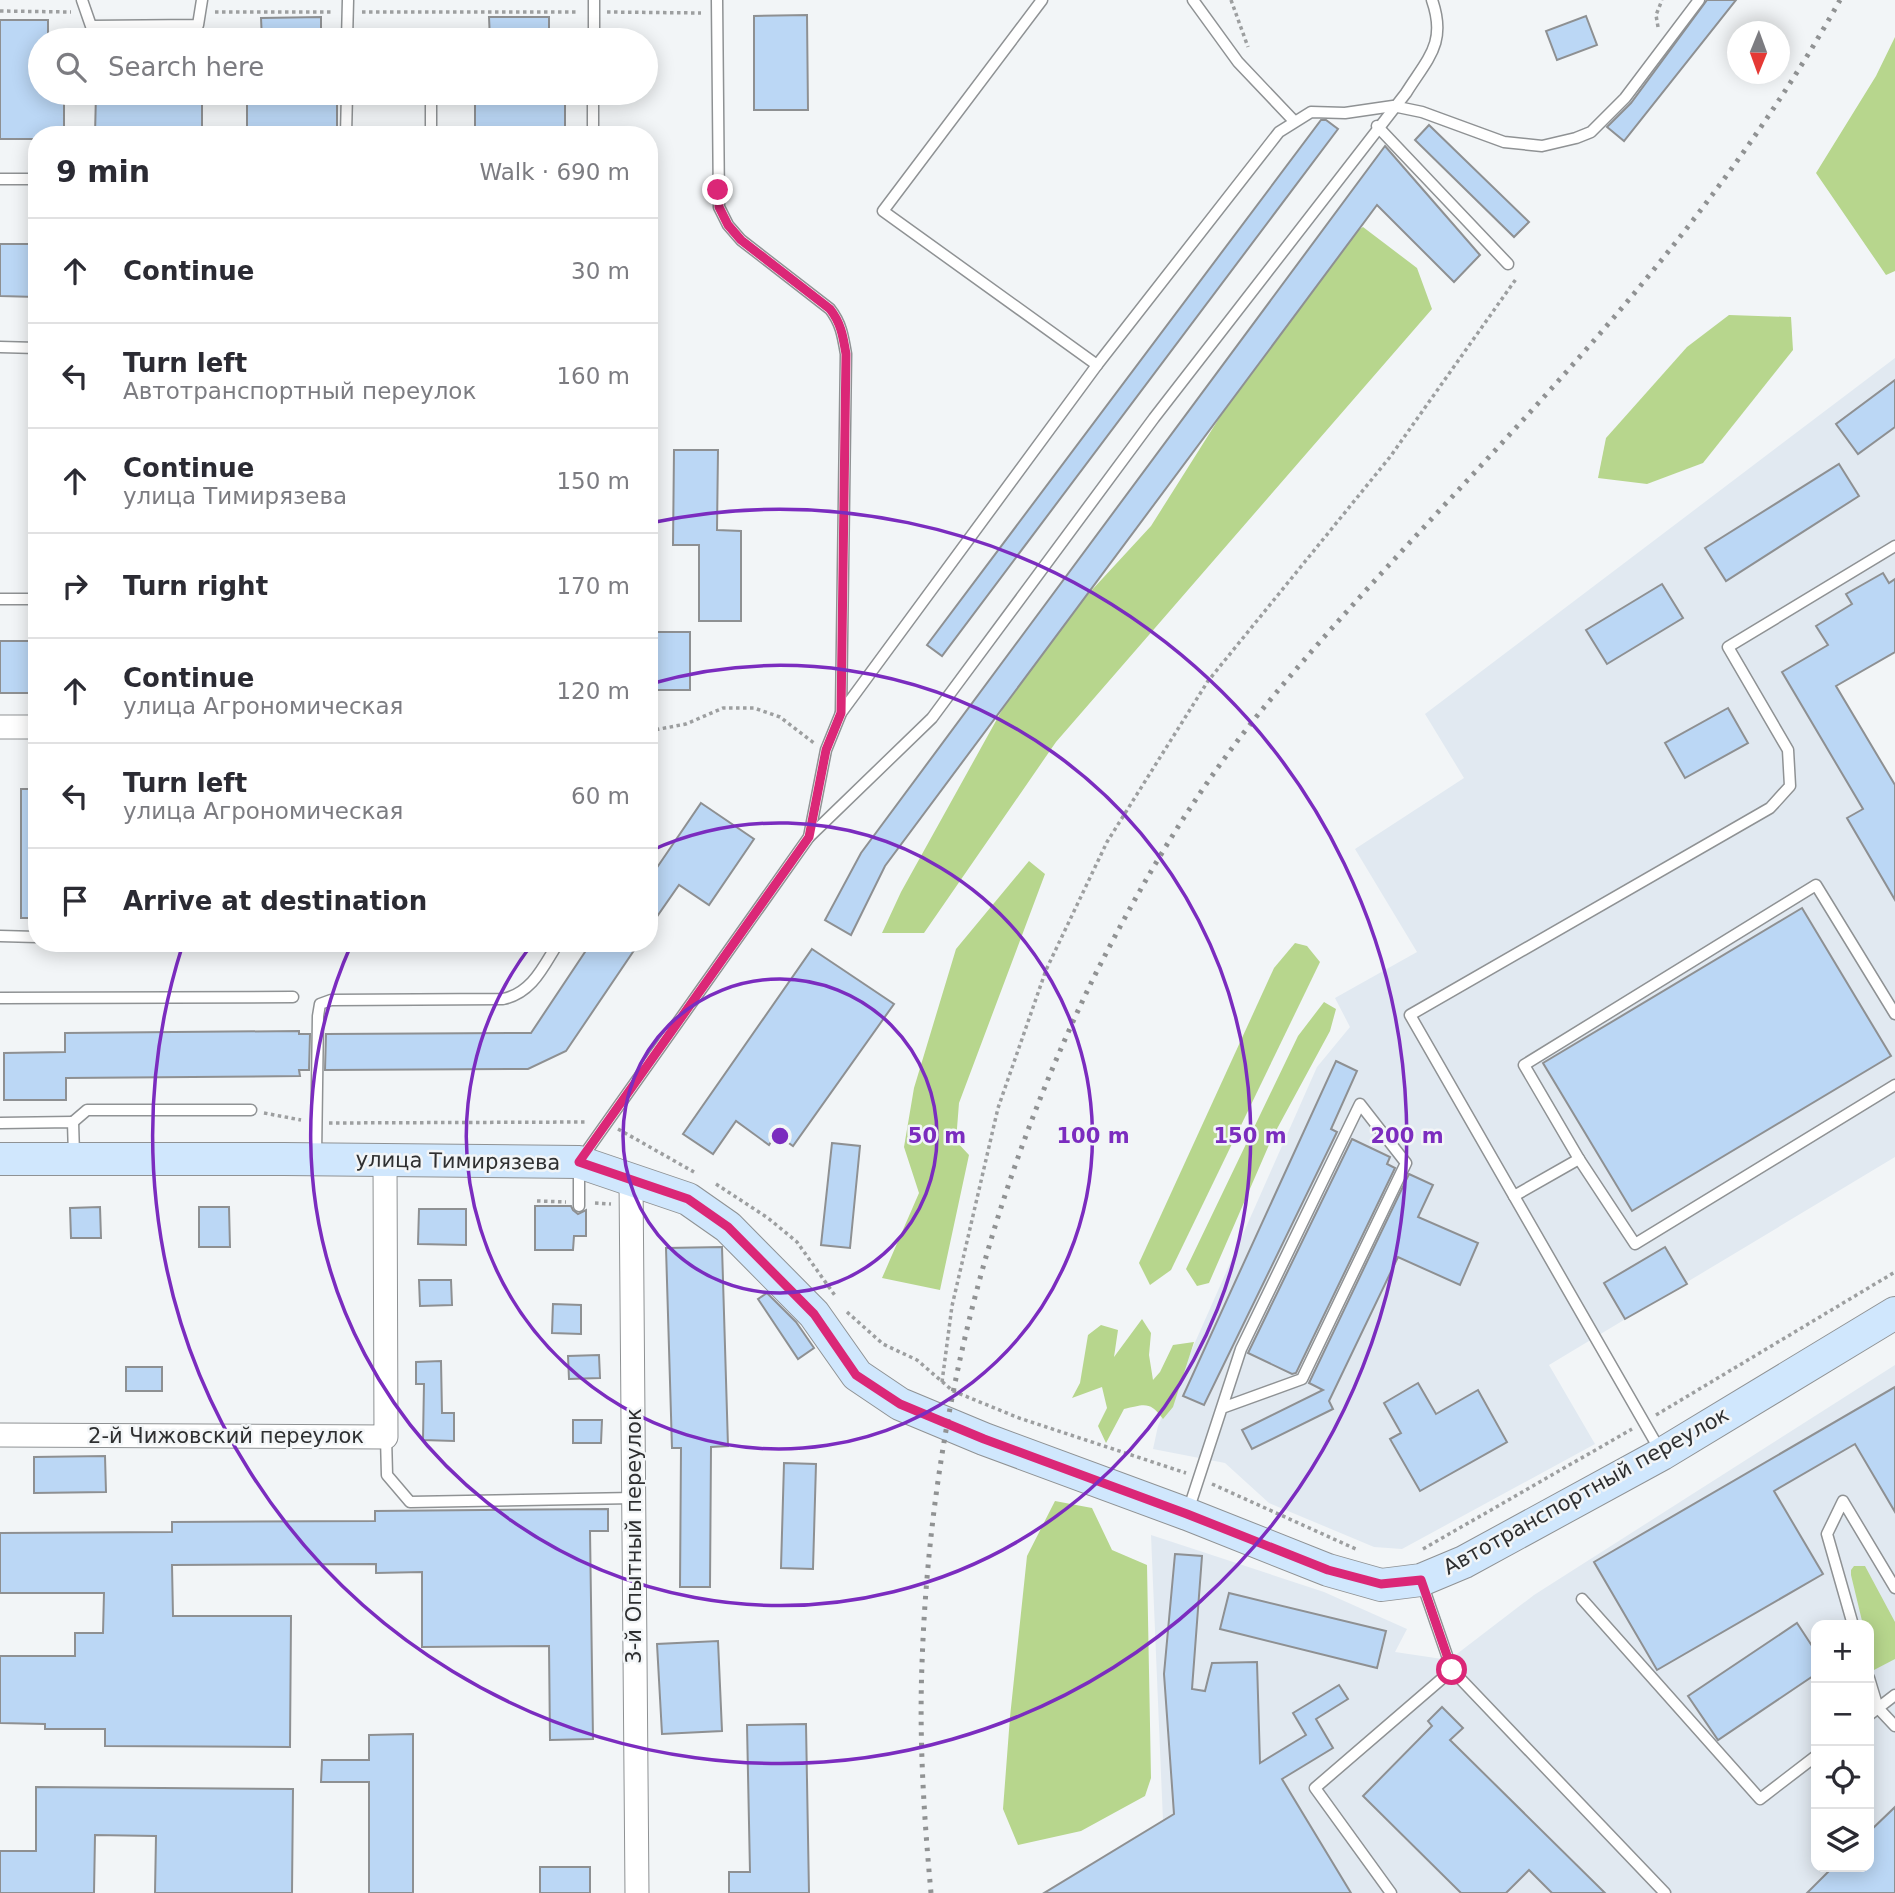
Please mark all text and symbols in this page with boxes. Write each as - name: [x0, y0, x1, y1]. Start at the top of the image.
- north arrow: [1727, 21, 1790, 84]
- search box: [28, 28, 658, 105]
- icon: search: [52, 48, 90, 86]
- text: Search here: [108, 52, 264, 82]
- text: 9 min: [56, 154, 150, 189]
- text: Walk · 690 m: [479, 159, 630, 185]
- route end: [702, 174, 733, 205]
- icon: ahead: [56, 252, 94, 290]
- text: Continue: [123, 256, 254, 286]
- text: 30 m: [571, 258, 630, 284]
- text: Turn left: [123, 348, 247, 378]
- icon: left: [56, 357, 94, 395]
- text: 160 m: [556, 363, 630, 389]
- text: Автотранспортный переулок: [123, 378, 476, 404]
- text: Continue: [123, 453, 254, 483]
- icon: ahead: [56, 462, 94, 500]
- text: 150 m: [556, 468, 630, 494]
- text: улица Тимирязева: [123, 483, 347, 509]
- icon: right: [56, 567, 94, 605]
- text: Turn right: [123, 571, 268, 601]
- text: 170 m: [556, 573, 630, 599]
- text: Continue: [123, 663, 254, 693]
- icon: ahead: [56, 672, 94, 710]
- text: 120 m: [556, 678, 630, 704]
- text: улица Агрономическая: [123, 693, 403, 719]
- text: Turn left: [123, 768, 247, 798]
- icon: left: [56, 777, 94, 815]
- text: 60 m: [571, 783, 630, 809]
- text: улица Агрономическая: [123, 798, 403, 824]
- icon: arrive: [56, 882, 94, 920]
- text: Arrive at destination: [123, 886, 427, 916]
- centre of rings: [768, 1124, 792, 1148]
- text: 50 m: [908, 1124, 966, 1148]
- text: 100 m: [1056, 1124, 1130, 1148]
- text: 150 m: [1213, 1124, 1287, 1148]
- text: 200 m: [1370, 1124, 1444, 1148]
- street label: улица Тимирязева: [356, 1147, 560, 1175]
- street label: Автотранспортный переулок: [1439, 1402, 1733, 1580]
- street label: 3-й Опытный переулок: [622, 1408, 646, 1664]
- street label: 2-й Чижовский переулок: [88, 1424, 364, 1448]
- map controls: [1811, 1620, 1874, 1872]
- button: +: [1811, 1620, 1874, 1683]
- route start: [1436, 1654, 1467, 1685]
- button: −: [1811, 1683, 1874, 1746]
- button: locate: [1811, 1746, 1874, 1809]
- button: layers: [1811, 1809, 1874, 1872]

